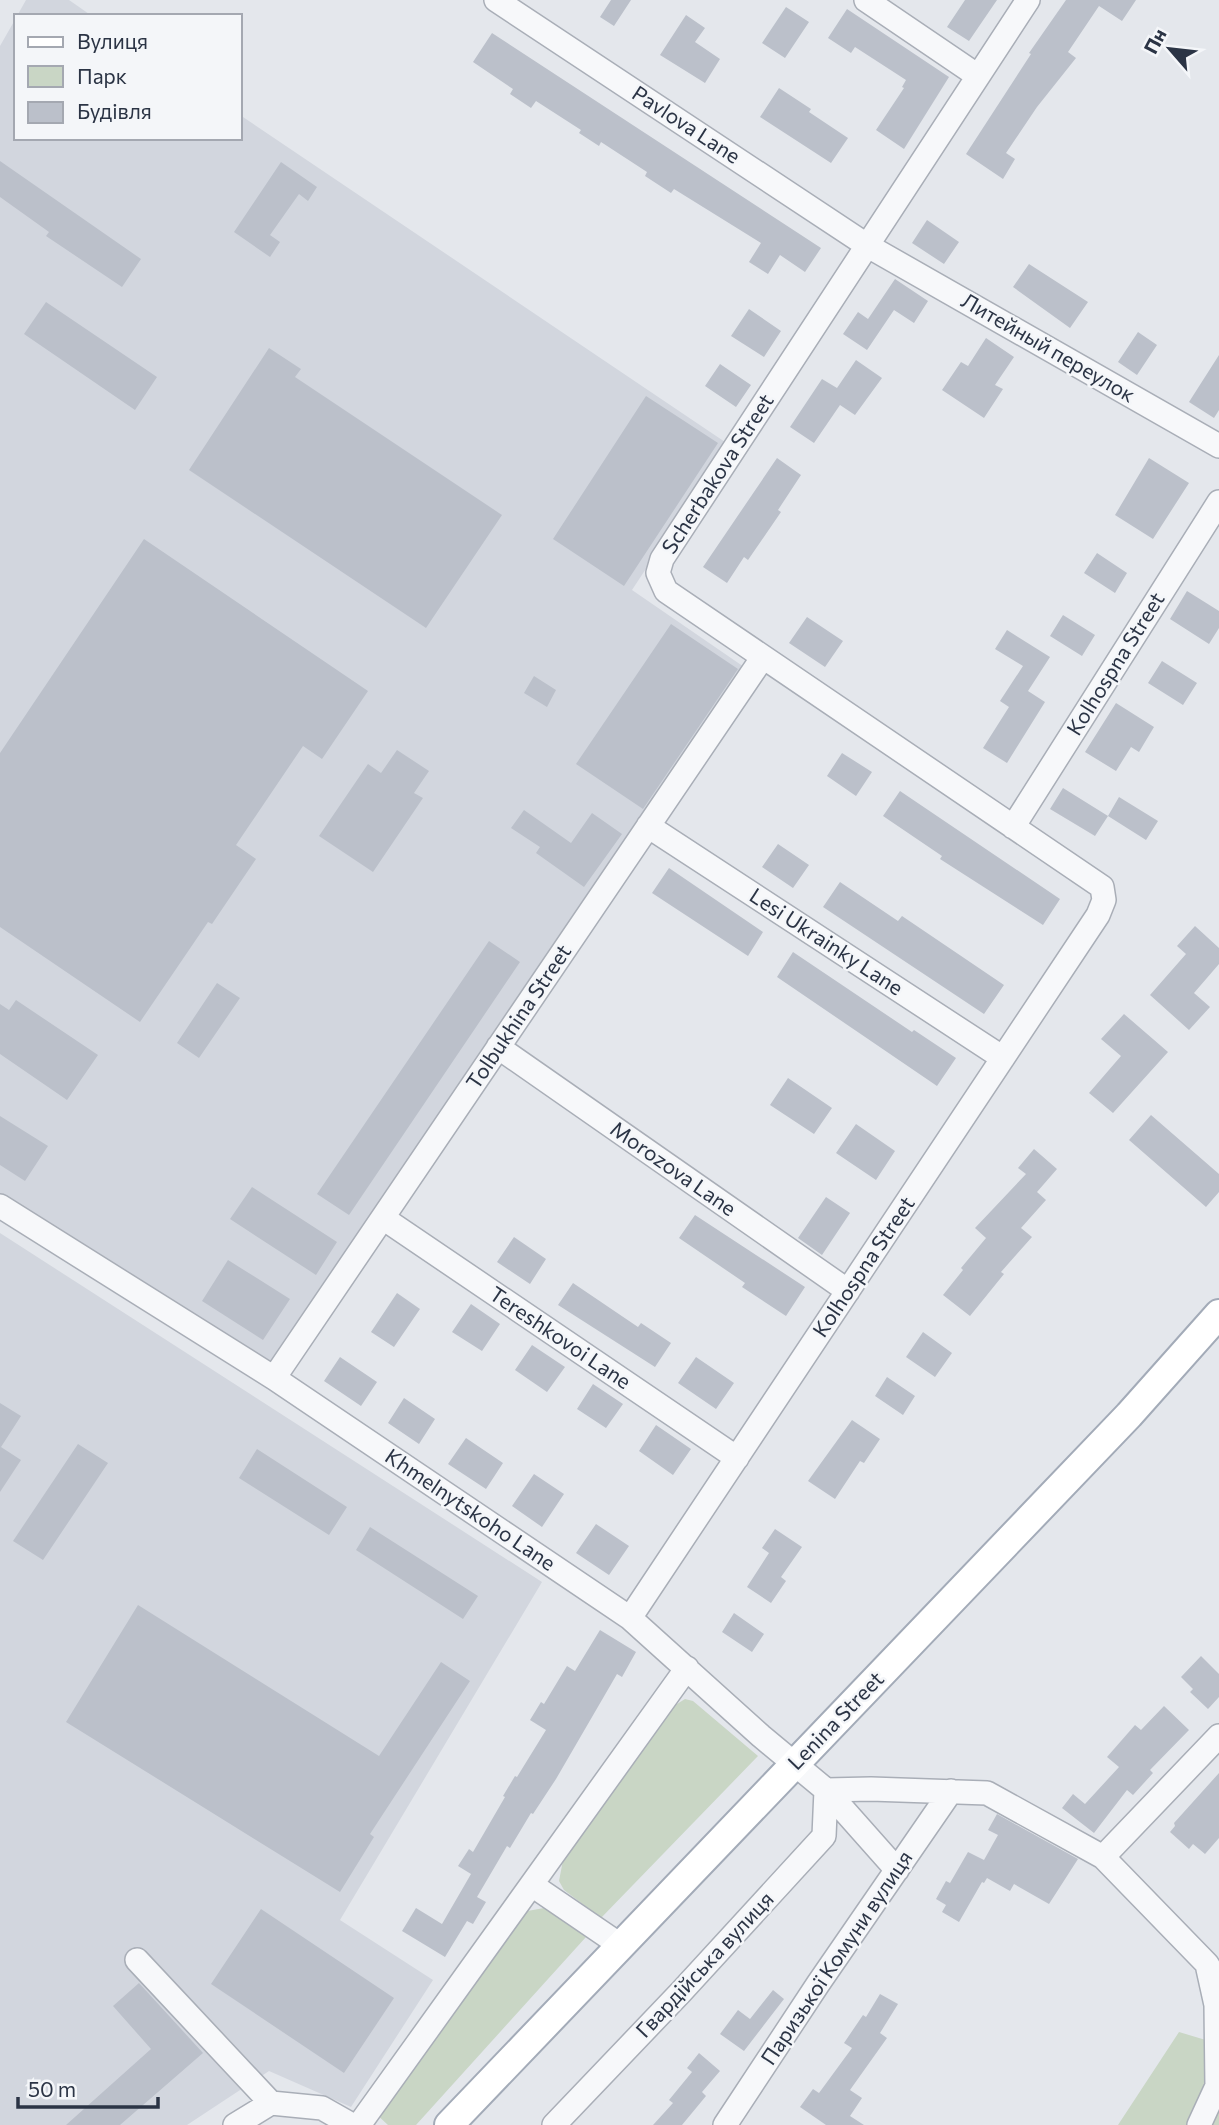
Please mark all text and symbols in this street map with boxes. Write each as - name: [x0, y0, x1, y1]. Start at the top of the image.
- legend: [14, 14, 242, 140]
- north arrow: [1135, 14, 1205, 84]
- text: Пн: [1138, 24, 1171, 57]
- text: Вулиця: [77, 28, 148, 53]
- text: Парк: [77, 63, 127, 88]
- street label: Pavlova Lane: [628, 80, 746, 168]
- text: Будівля: [77, 98, 152, 123]
- street label: Литейный переулок: [958, 287, 1140, 407]
- street label: Scherbakova Street: [656, 389, 778, 558]
- street label: Kolhospna Street: [1061, 587, 1169, 739]
- street label: Lesi Ukrainky Lane: [745, 882, 908, 1000]
- street label: Tolbukhina Street: [460, 939, 575, 1093]
- street label: Morozova Lane: [606, 1115, 741, 1220]
- street label: Kolhospna Street: [807, 1191, 919, 1341]
- street label: Tereshkovoi Lane: [485, 1280, 636, 1393]
- street label: Khmelnytskoho Lane: [381, 1443, 561, 1575]
- street label: Lenina Street: [782, 1666, 888, 1774]
- street label: Паризької Комуни вулиця: [755, 1845, 917, 2069]
- street label: Гвардійська вулиця: [630, 1886, 778, 2042]
- scale bar: [18, 2066, 158, 2110]
- text: 50 m: [28, 2076, 76, 2101]

